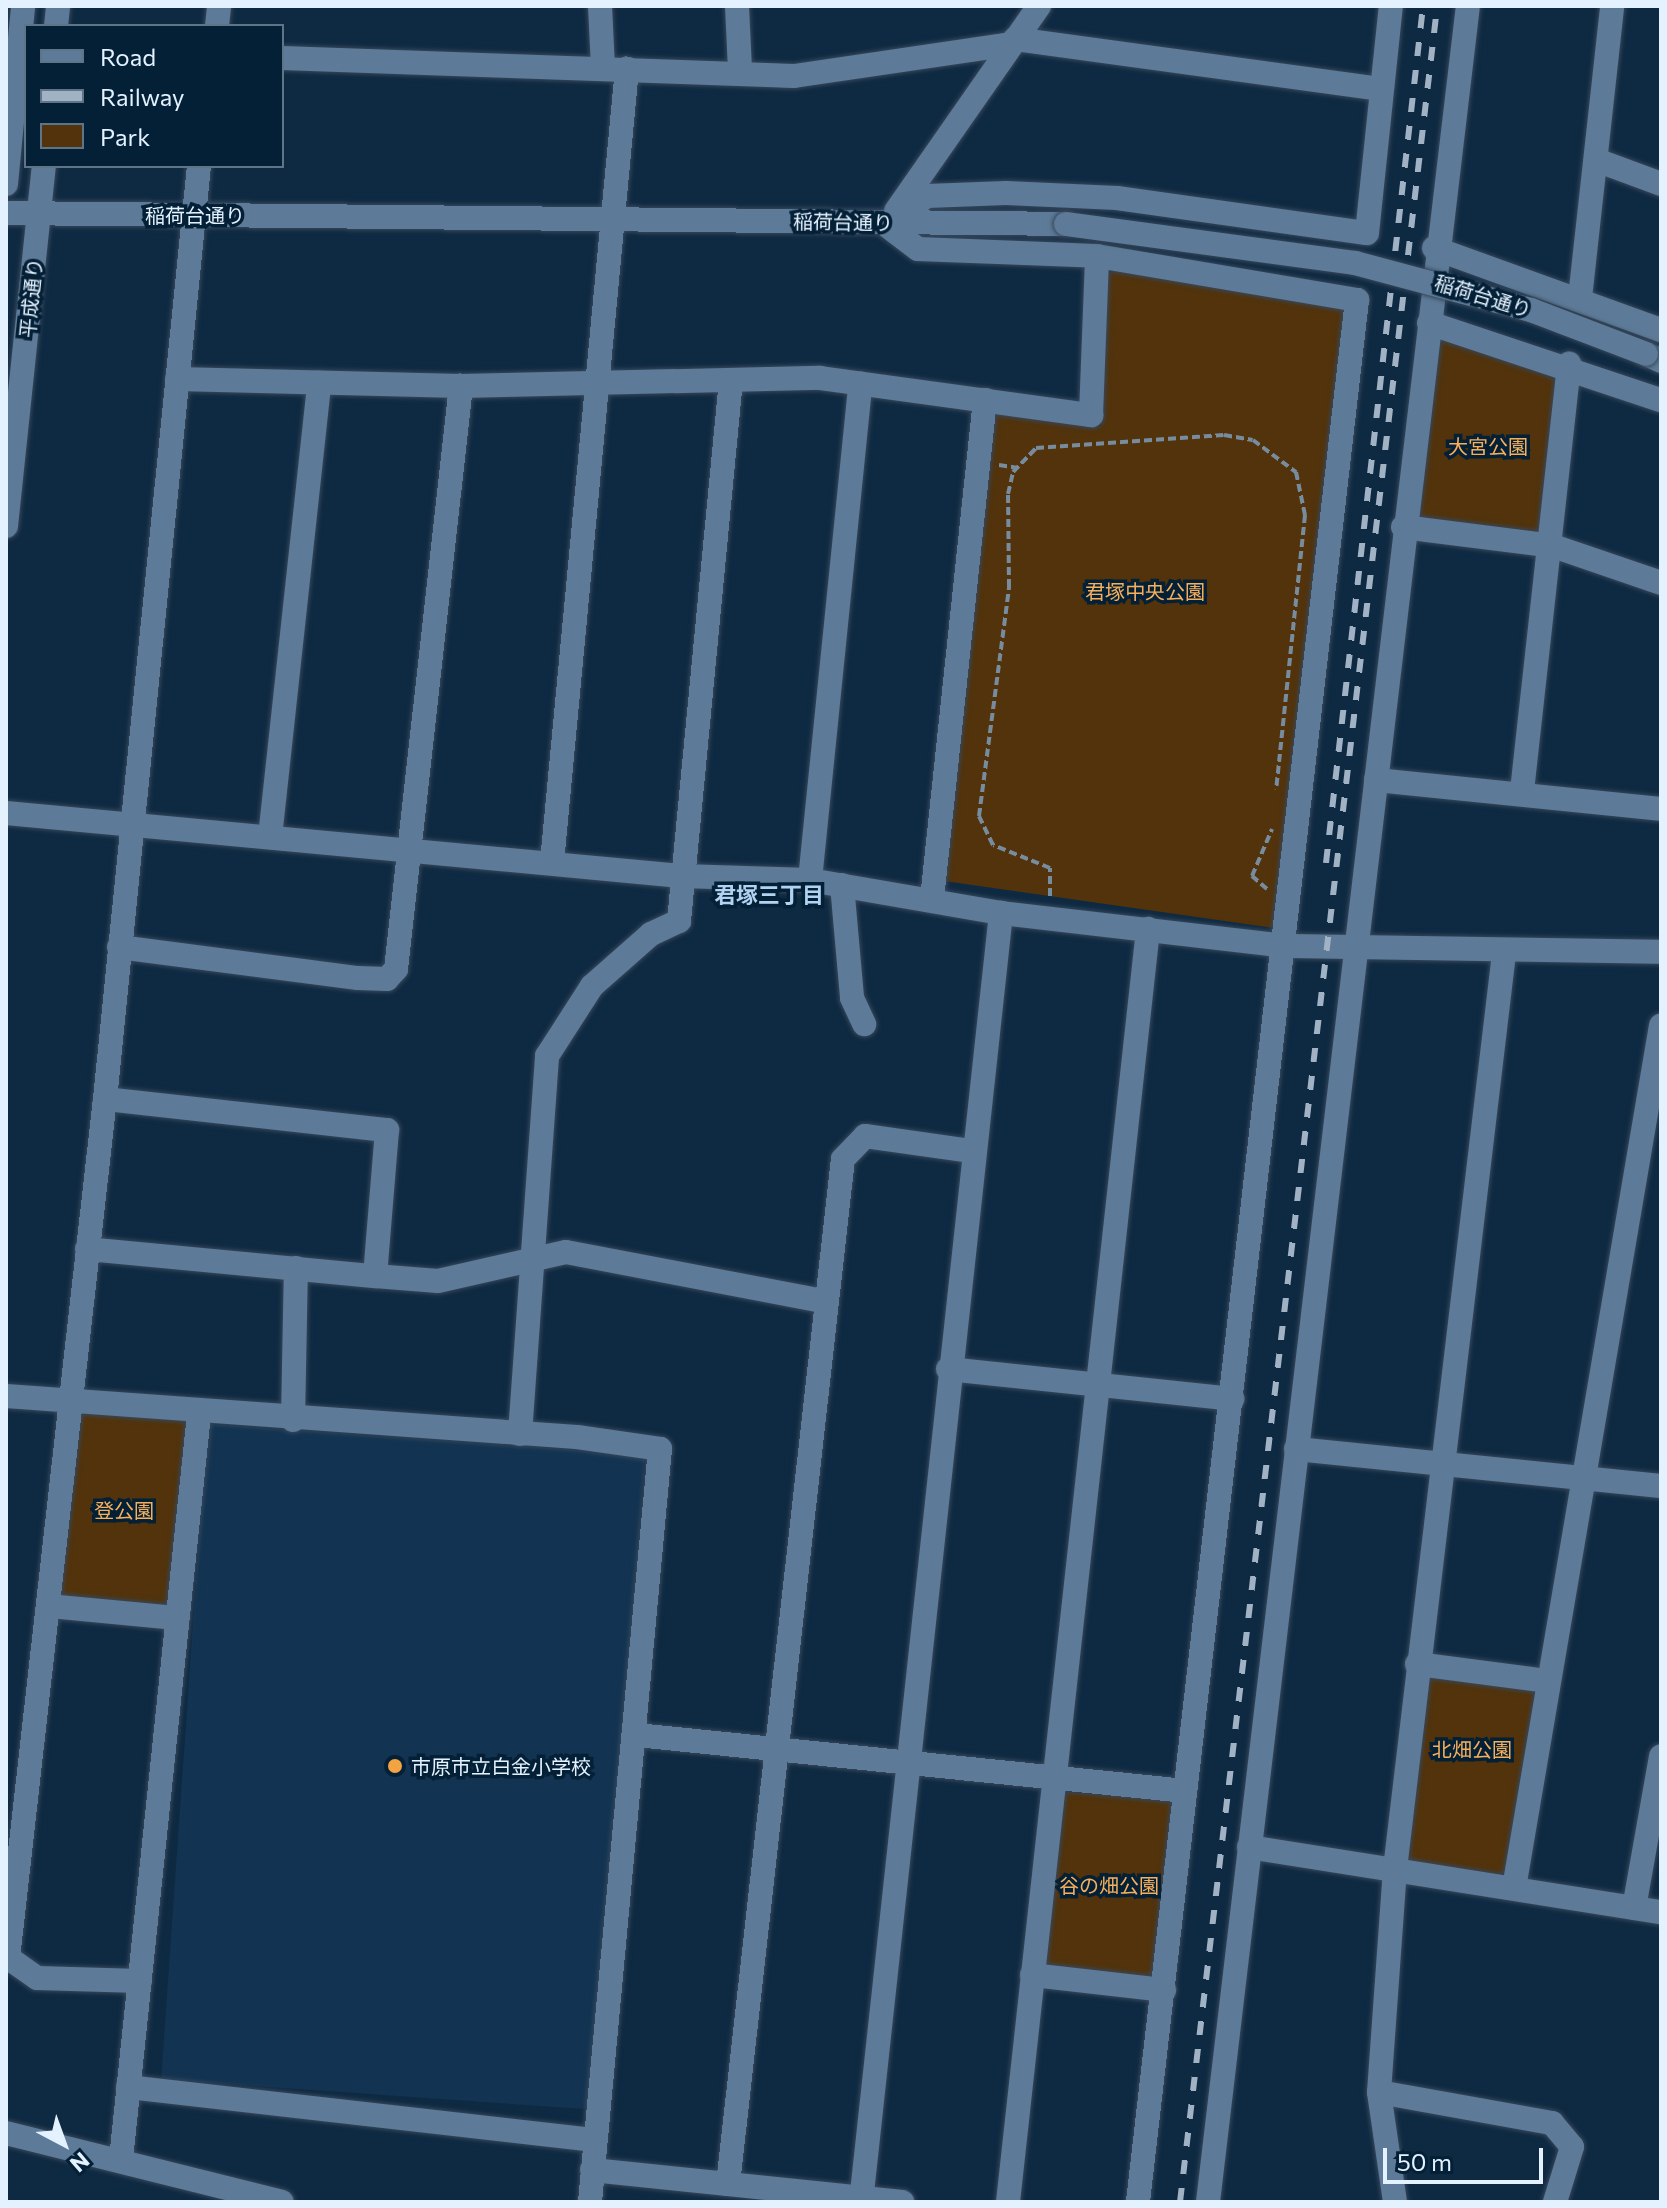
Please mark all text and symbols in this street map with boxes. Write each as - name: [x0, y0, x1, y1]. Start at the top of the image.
- legend: [24, 24, 284, 168]
- text: Road: [100, 42, 156, 71]
- text: Railway: [100, 82, 185, 111]
- text: Park: [100, 122, 150, 151]
- street label: 稲荷台通り: [145, 203, 245, 227]
- street label: 稲荷台通り: [793, 209, 893, 235]
- street label: 平成通り: [15, 257, 47, 339]
- street label: 稲荷台通り: [1432, 270, 1534, 322]
- park label: 大宮公園: [1448, 434, 1528, 458]
- park label: 君塚中央公園: [1085, 579, 1205, 603]
- district label: 君塚三丁目: [714, 882, 824, 908]
- park label: 登公園: [94, 1498, 154, 1522]
- park label: 北畑公園: [1432, 1737, 1512, 1761]
- place label: 市原市立白金小学校: [411, 1754, 591, 1778]
- marker: 市原市立白金小学校: [386, 1757, 404, 1775]
- park label: 谷の畑公園: [1059, 1873, 1159, 1897]
- north arrow: [24, 2104, 104, 2184]
- scale bar: [1387, 2132, 1547, 2182]
- text: N: [65, 2147, 95, 2178]
- text: 50 m: [1397, 2147, 1452, 2176]

